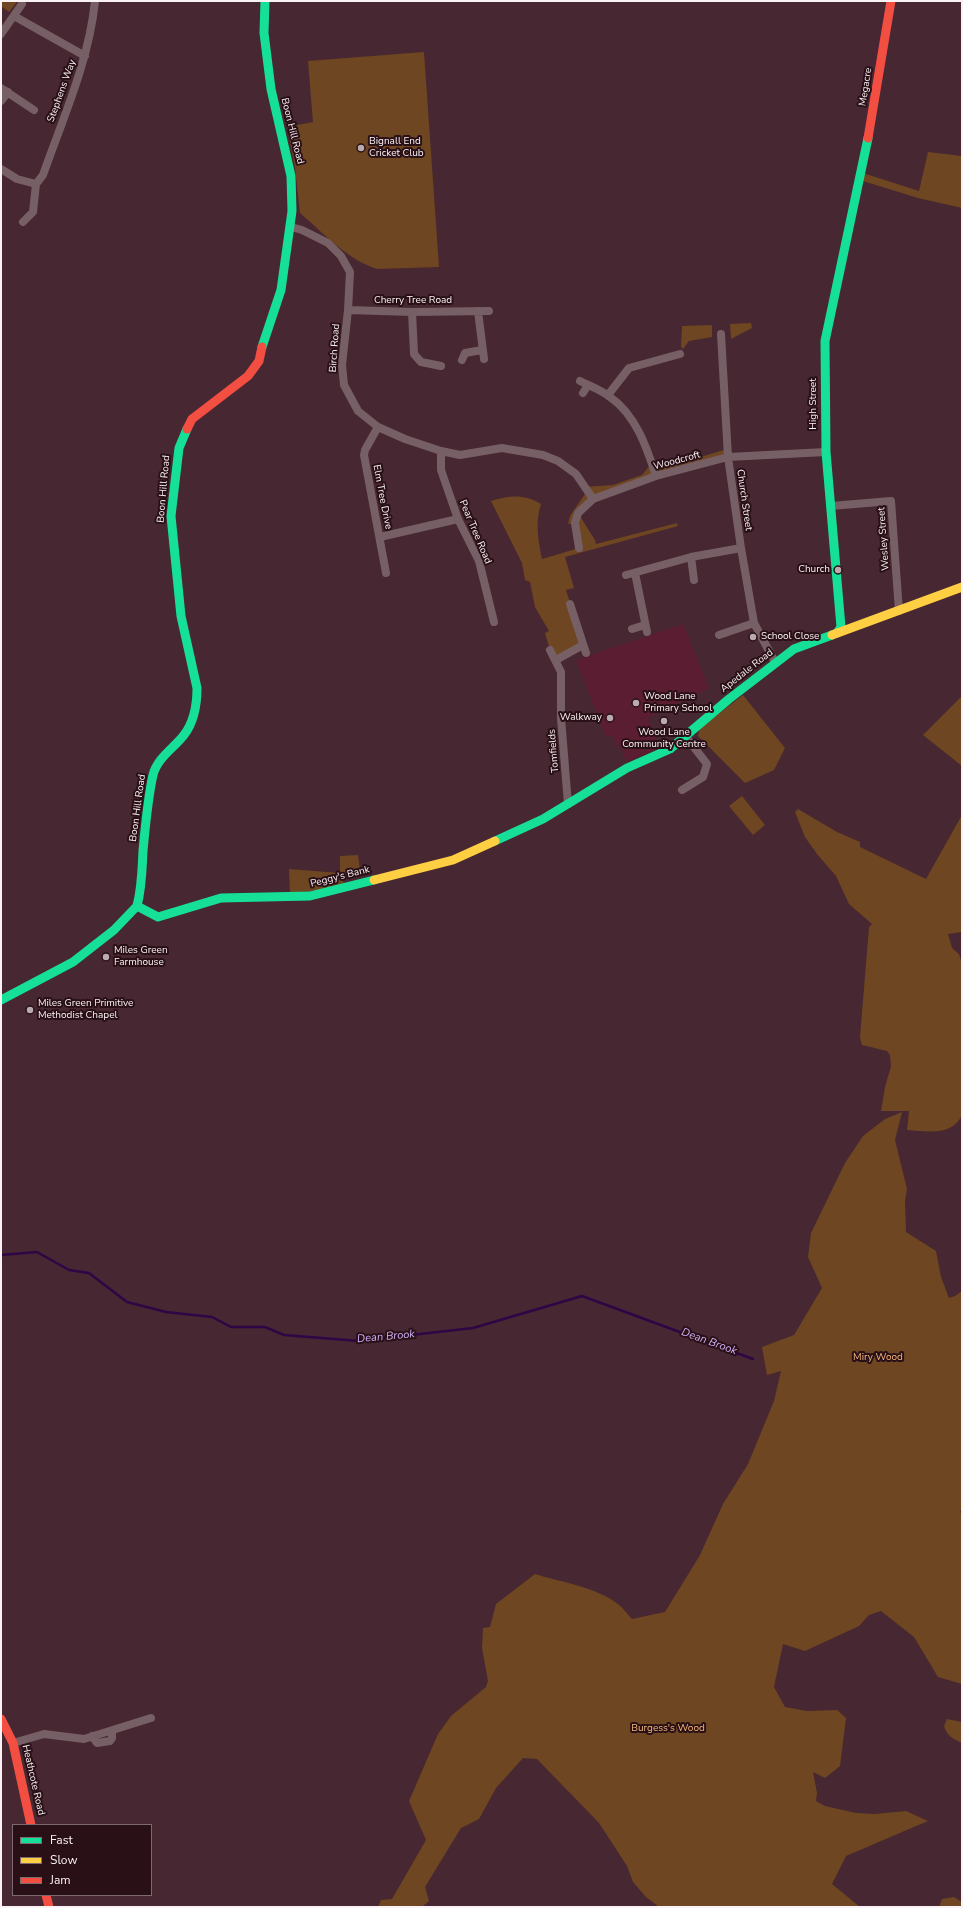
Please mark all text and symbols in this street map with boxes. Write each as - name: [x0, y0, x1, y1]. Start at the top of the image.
- street label: Stephens Way: [45, 58, 79, 124]
- street label: Megacre: [857, 67, 875, 107]
- street label: Boon Hill Road: [278, 97, 306, 165]
- place label: Bignall End Cricket Club: [369, 136, 424, 160]
- marker: Bignall End Cricket Club: [356, 143, 366, 153]
- street label: Cherry Tree Road: [374, 295, 452, 307]
- street label: Birch Road: [327, 323, 343, 373]
- street label: High Street: [808, 378, 820, 430]
- street label: Woodcroft: [652, 449, 702, 473]
- street label: Boon Hill Road: [155, 455, 173, 523]
- street label: Elm Tree Drive: [370, 464, 394, 530]
- street label: Church Street: [734, 469, 754, 531]
- street label: Pear Tree Road: [456, 498, 494, 566]
- street label: Wesley Street: [876, 507, 892, 571]
- place label: Church: [798, 564, 830, 576]
- marker: Church: [833, 565, 843, 575]
- place label: School Close: [761, 631, 819, 643]
- marker: School Close: [748, 632, 758, 642]
- street label: Apedale Road: [718, 647, 776, 695]
- place label: Wood Lane Primary School: [644, 691, 712, 714]
- marker: Wood Lane Primary School: [631, 698, 641, 708]
- place label: Walkway: [560, 712, 602, 724]
- marker: Walkway: [605, 713, 615, 723]
- marker: Wood Lane Community Centre: [659, 716, 669, 726]
- place label: Wood Lane Community Centre: [622, 727, 706, 750]
- street label: Tomfields: [546, 729, 562, 773]
- street label: Boon Hill Road: [127, 774, 149, 842]
- street label: Peggy's Bank: [309, 864, 371, 890]
- place label: Miles Green Farmhouse: [114, 945, 168, 968]
- marker: Miles Green Farmhouse: [101, 952, 111, 962]
- place label: Miles Green Primitive Methodist Chapel: [38, 998, 133, 1022]
- marker: Miles Green Primitive Methodist Chapel: [25, 1005, 35, 1015]
- water label: Dean Brook: [680, 1326, 738, 1358]
- water label: Dean Brook: [357, 1328, 415, 1346]
- park label: Miry Wood: [853, 1352, 903, 1364]
- park label: Burgess's Wood: [631, 1723, 705, 1735]
- street label: Heathcote Road: [19, 1744, 47, 1816]
- legend: [12, 1824, 152, 1896]
- text: Fast: [50, 1832, 73, 1848]
- text: Slow: [50, 1852, 78, 1868]
- text: Jam: [50, 1872, 71, 1888]

